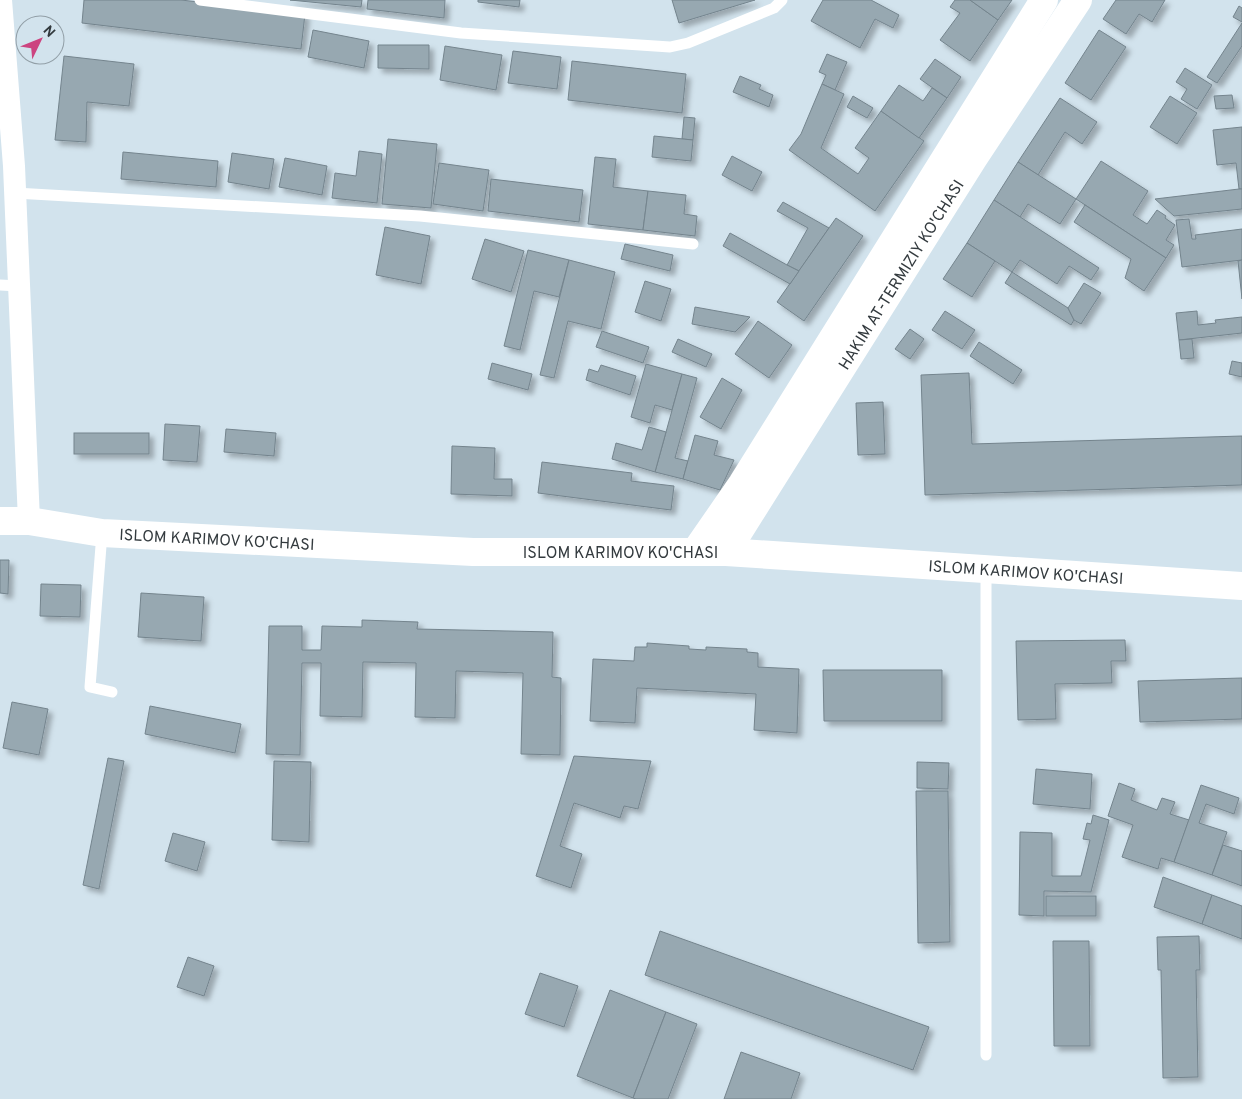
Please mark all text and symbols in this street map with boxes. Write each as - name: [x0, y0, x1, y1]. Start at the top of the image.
- north arrow: [15, 15, 65, 65]
- text: N: [39, 23, 58, 42]
- street label: HAKIM AT-TERMIZIY KO'CHASI: [835, 177, 969, 374]
- street label: ISLOM KARIMOV KO'CHASI: [119, 526, 315, 556]
- street label: ISLOM KARIMOV KO'CHASI: [523, 544, 718, 564]
- street label: ISLOM KARIMOV KO'CHASI: [928, 557, 1124, 590]

